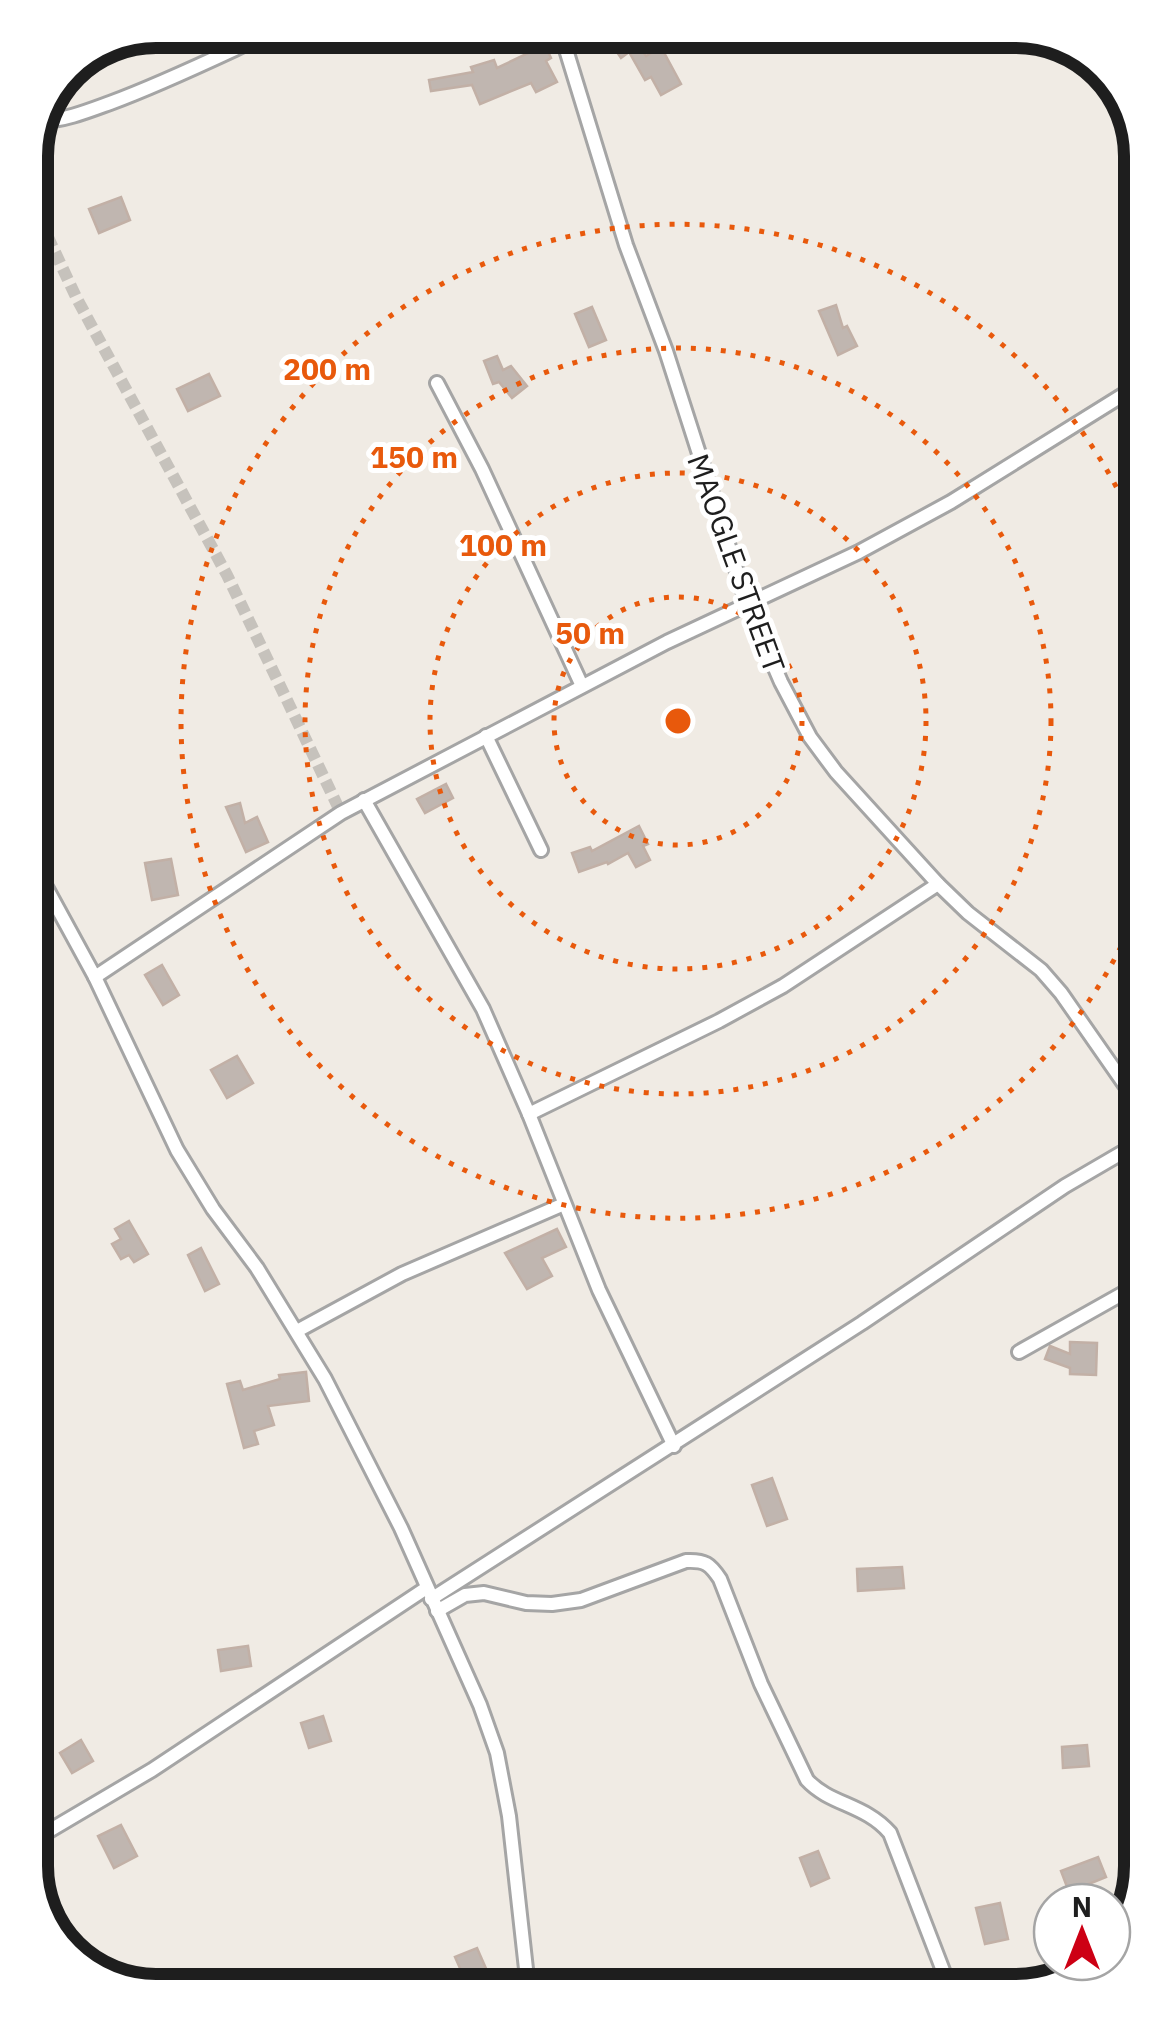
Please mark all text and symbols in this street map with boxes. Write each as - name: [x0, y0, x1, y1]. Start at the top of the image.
- text: 200 m: [283, 349, 371, 388]
- text: 150 m: [370, 437, 458, 476]
- street label: MAOGLE STREET: [679, 448, 795, 678]
- text: 100 m: [459, 525, 547, 564]
- text: 50 m: [555, 613, 625, 652]
- centre of rings: [660, 703, 696, 739]
- north arrow: [1032, 1882, 1132, 1982]
- text: N: [1072, 1888, 1092, 1925]

